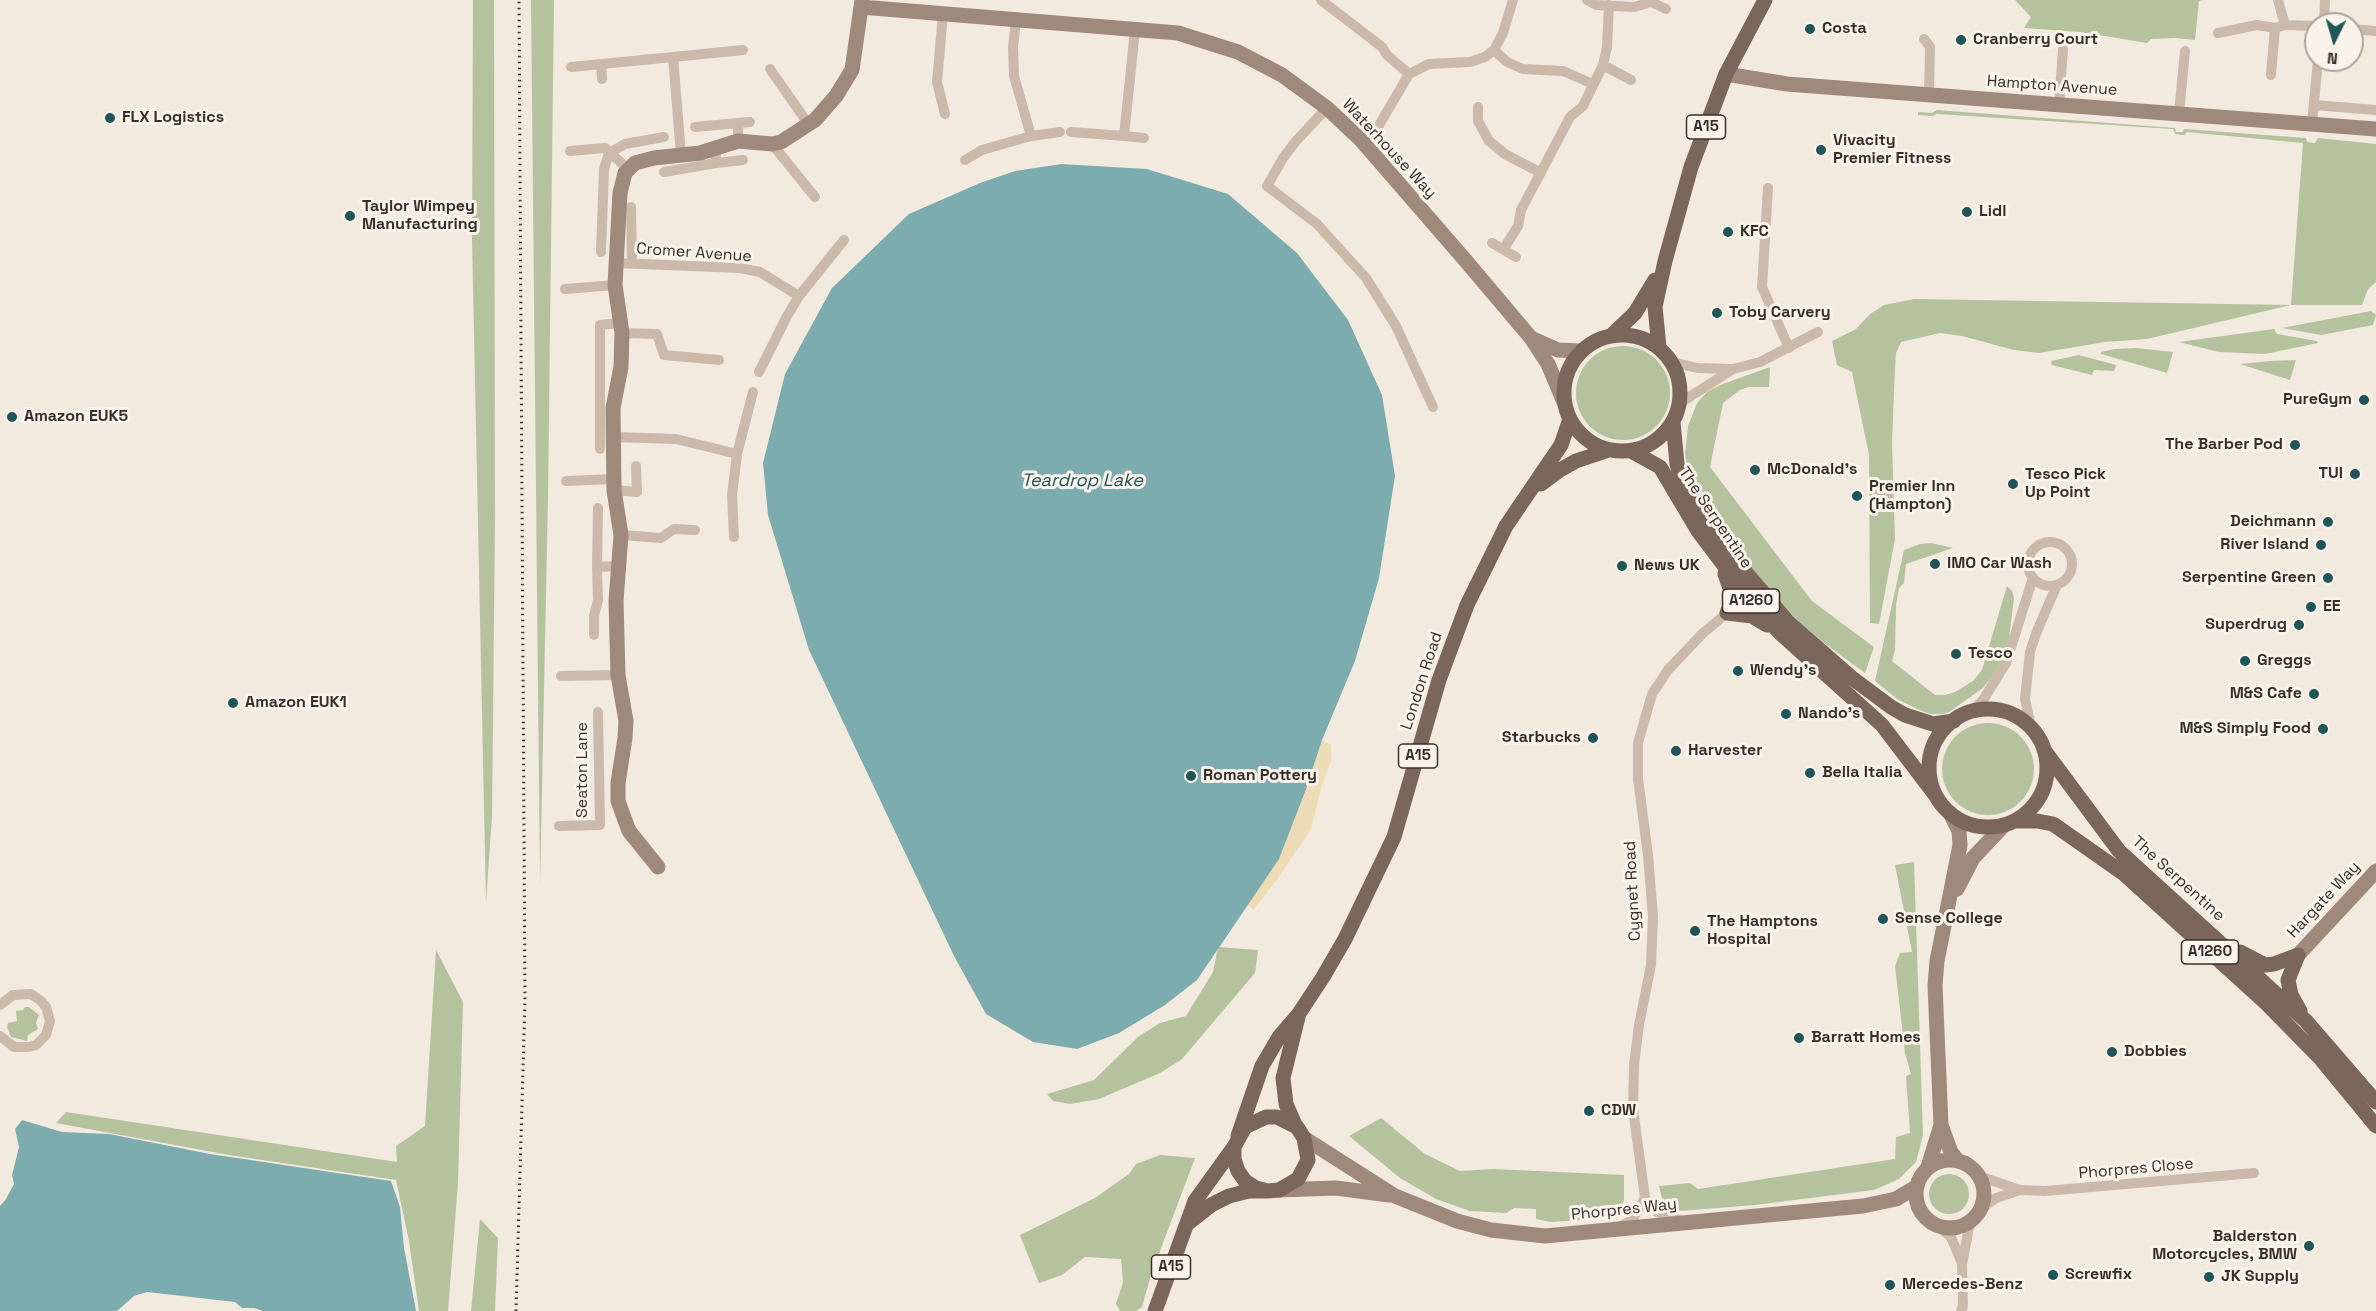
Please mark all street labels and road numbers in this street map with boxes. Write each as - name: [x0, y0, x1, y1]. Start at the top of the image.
- street label: Hampton Avenue: [1986, 72, 2118, 100]
- street label: Waterhouse Way: [1338, 95, 1440, 203]
- road number: A15: [1686, 115, 1726, 139]
- street label: Cromer Avenue: [636, 239, 752, 267]
- street label: The Serpentine: [1674, 464, 1756, 572]
- road number: A1260: [1722, 589, 1780, 613]
- street label: London Road: [1397, 630, 1447, 732]
- street label: Seaton Lane: [573, 722, 593, 818]
- road number: A15: [1398, 744, 1438, 768]
- street label: The Serpentine: [2128, 832, 2228, 926]
- street label: Cygnet Road: [1621, 841, 1645, 941]
- street label: Hargate Way: [2284, 858, 2364, 942]
- road number: A1260: [2182, 940, 2238, 964]
- street label: Phorpres Close: [2078, 1154, 2194, 1184]
- street label: Phorpres Way: [1570, 1195, 1678, 1225]
- road number: A15: [1152, 1255, 1190, 1279]

